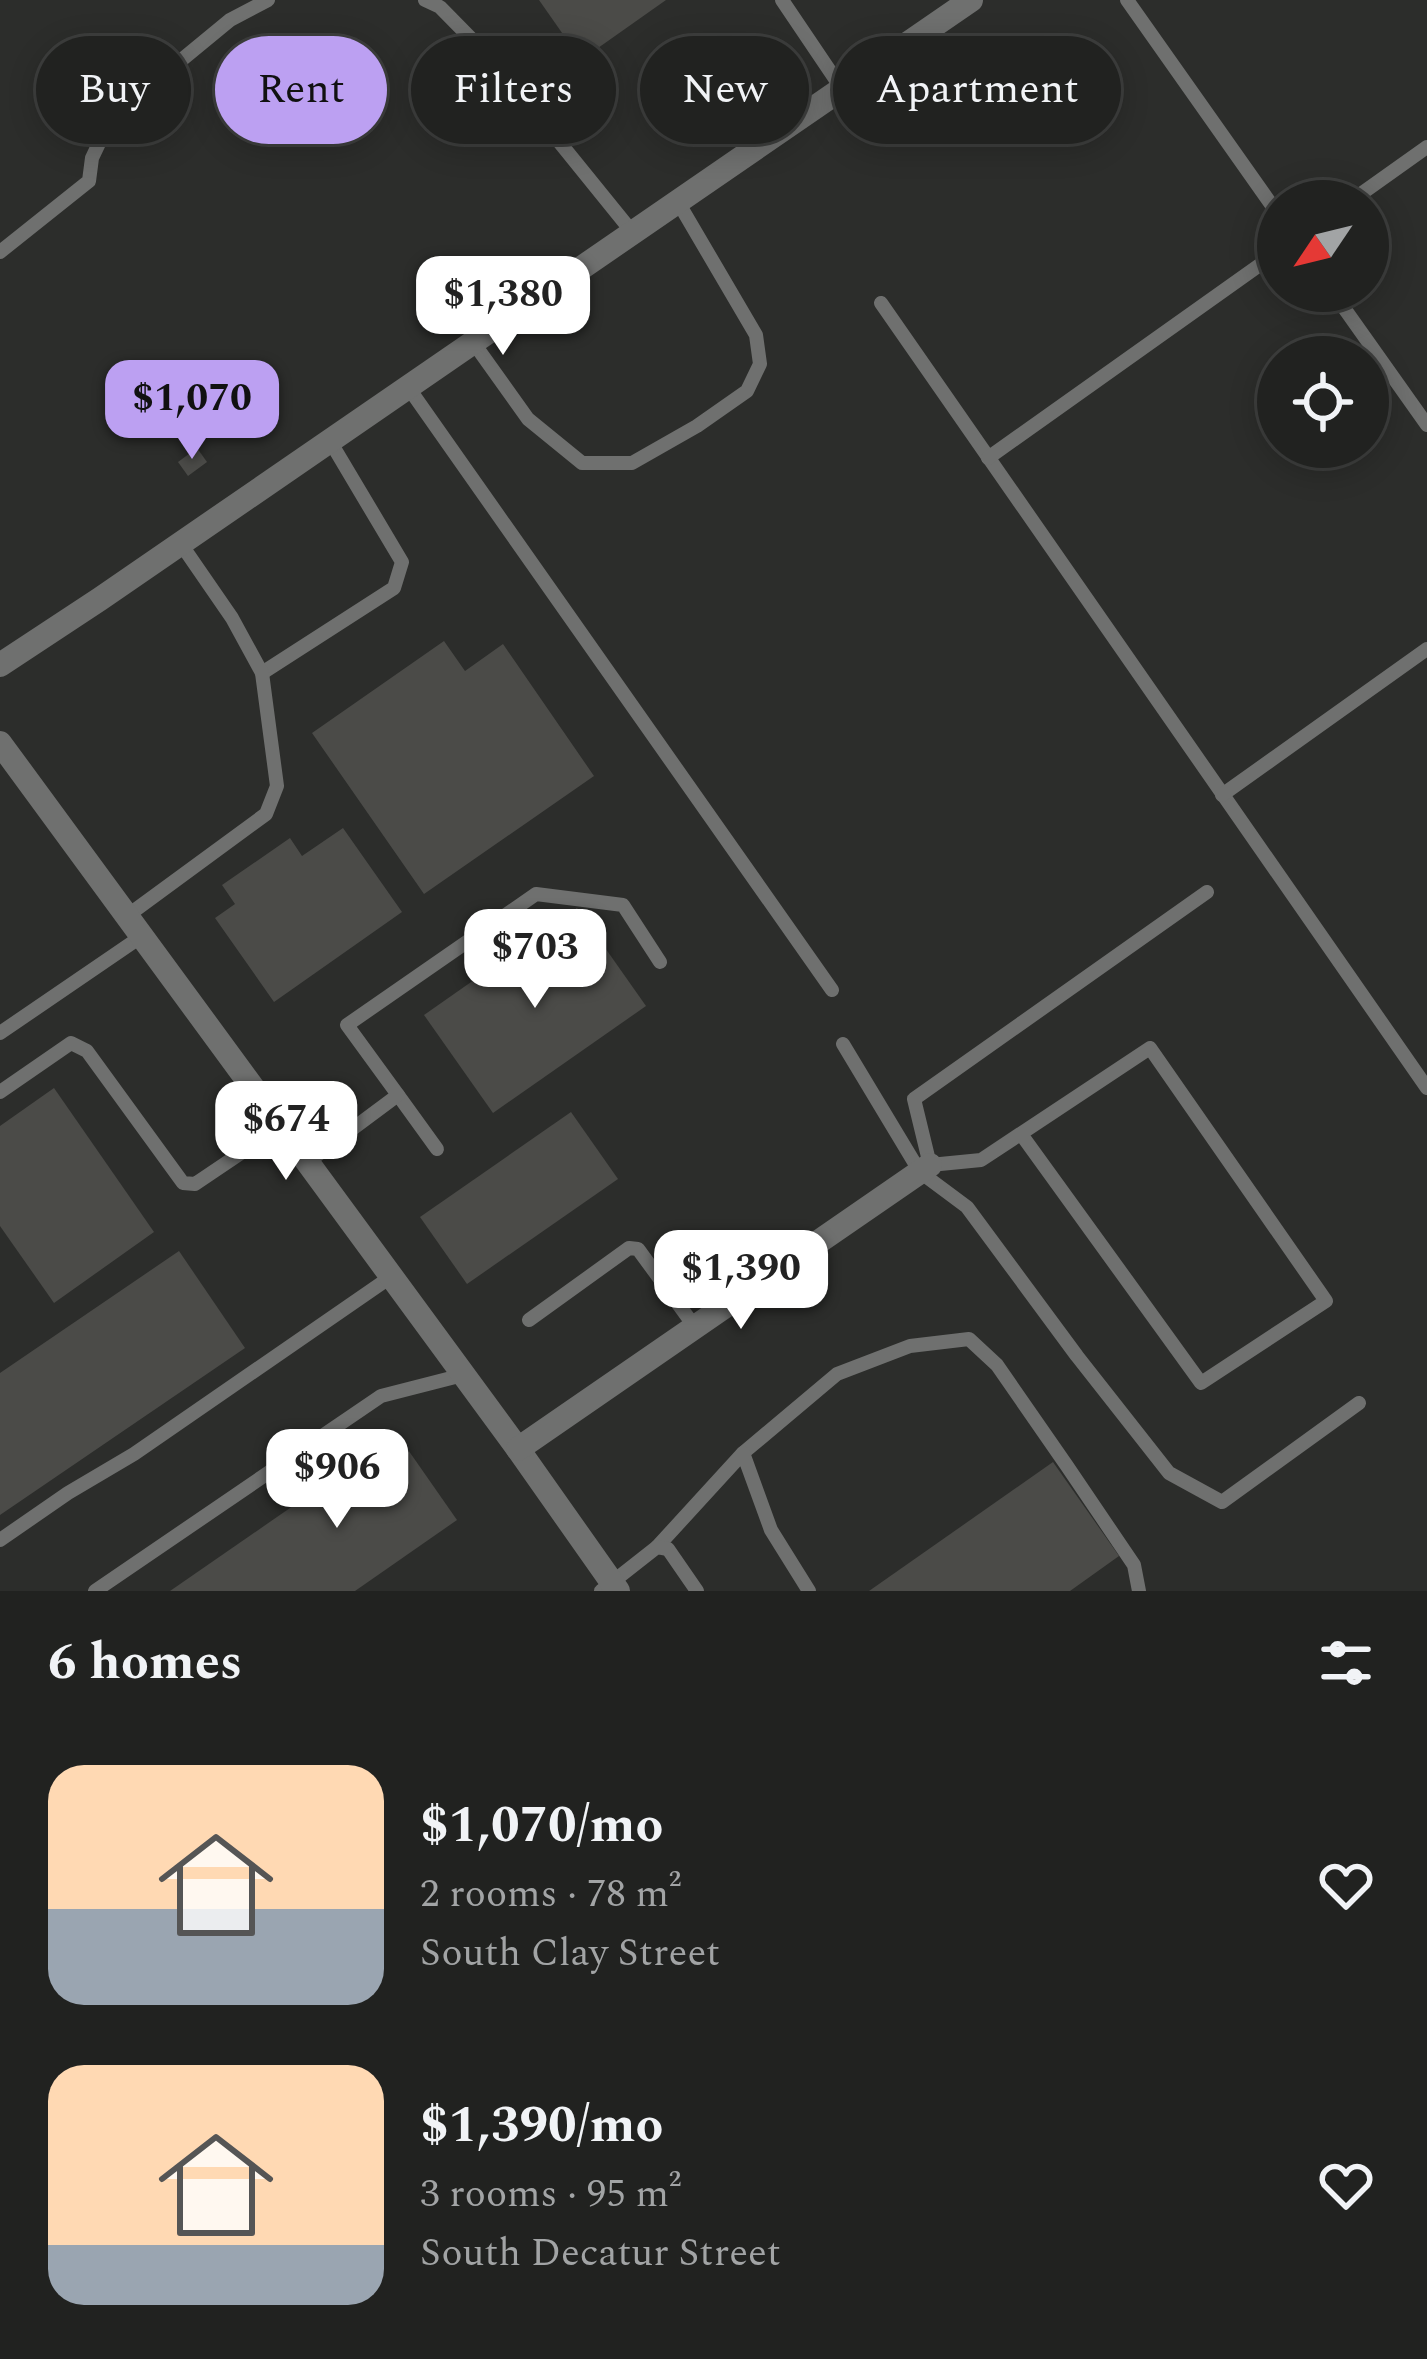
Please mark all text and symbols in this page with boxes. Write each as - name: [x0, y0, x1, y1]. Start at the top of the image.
- chip: Buy: [36, 36, 191, 144]
- chip: Rent: [215, 36, 387, 144]
- chip: Filters: [411, 36, 616, 144]
- chip: New: [640, 36, 809, 144]
- chip: Apartment: [833, 36, 1121, 144]
- north arrow: [1257, 180, 1389, 312]
- map controls: [1257, 180, 1389, 468]
- pin: $1,380: [405, 256, 601, 358]
- text: $1,380: [443, 265, 563, 324]
- button: locate: [1257, 336, 1389, 468]
- pin: $1,070: [94, 360, 290, 462]
- text: $1,070: [132, 369, 252, 428]
- pin: $703: [464, 909, 606, 1011]
- text: $703: [491, 918, 579, 977]
- pin: $674: [215, 1081, 357, 1183]
- text: $674: [242, 1090, 330, 1149]
- pin: $1,390: [643, 1230, 839, 1332]
- text: $1,390: [681, 1239, 801, 1298]
- pin: $906: [266, 1429, 408, 1531]
- text: $906: [293, 1438, 381, 1497]
- text: 6 homes: [48, 1624, 242, 1702]
- icon: filters: [1313, 1630, 1379, 1696]
- text: $1,070/mo: [420, 1787, 663, 1865]
- icon: home: [144, 1813, 288, 1957]
- icon: heart: [1313, 1852, 1379, 1918]
- text: 2 rooms · 78 m²: [420, 1865, 681, 1924]
- text: South Clay Street: [420, 1924, 720, 1983]
- text: $1,390/mo: [420, 2087, 663, 2165]
- icon: home: [144, 2113, 288, 2257]
- icon: heart: [1313, 2152, 1379, 2218]
- text: 3 rooms · 95 m²: [420, 2165, 681, 2224]
- text: South Decatur Street: [420, 2224, 781, 2283]

